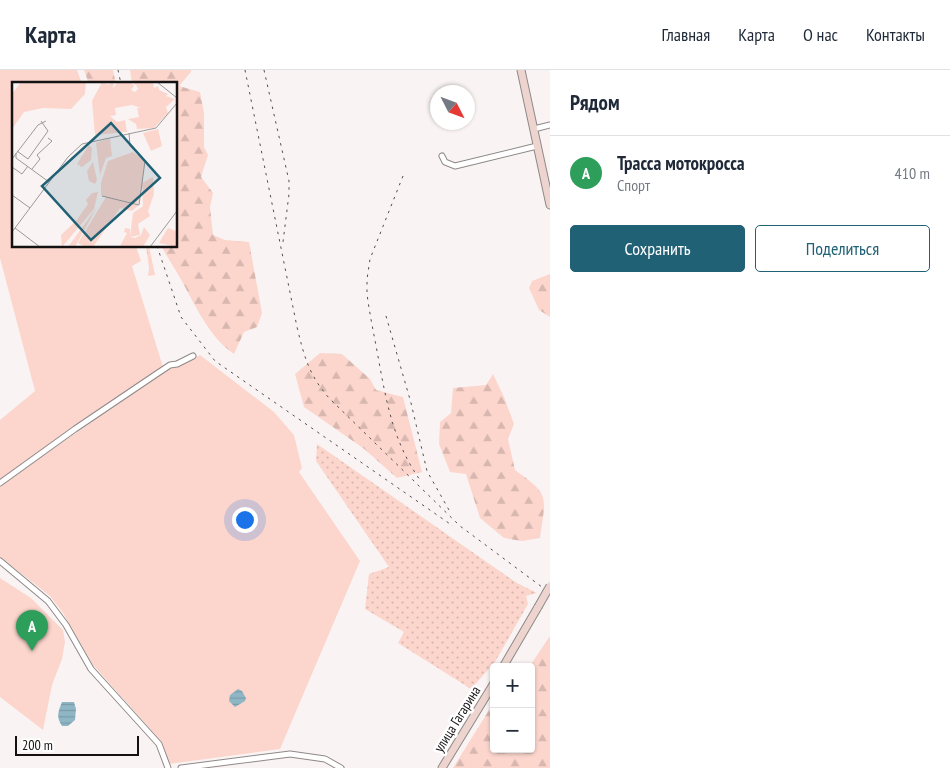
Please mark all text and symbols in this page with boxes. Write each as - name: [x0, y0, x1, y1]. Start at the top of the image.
- text: Карта: [25, 19, 76, 50]
- text: Главная: [662, 23, 710, 46]
- text: Карта: [738, 23, 775, 46]
- text: О нас: [803, 23, 838, 46]
- text: Контакты: [866, 23, 925, 46]
- inset map: [12, 82, 178, 248]
- north arrow: [430, 85, 475, 130]
- text: Рядом: [570, 89, 620, 116]
- text: Трасса мотокросса: [617, 151, 745, 175]
- text: A: [582, 163, 590, 183]
- text: 410 m: [895, 163, 930, 183]
- text: Спорт: [617, 175, 650, 195]
- button: Сохранить: [570, 225, 745, 272]
- button: Поделиться: [755, 225, 930, 272]
- your location: [232, 507, 258, 533]
- pin: A: [16, 610, 48, 651]
- map controls: [490, 663, 535, 753]
- button: +: [490, 663, 535, 708]
- street label: улица Гагарина: [430, 683, 484, 755]
- button: −: [490, 708, 535, 753]
- scale bar: [15, 733, 139, 756]
- text: 200 m: [22, 736, 53, 754]

